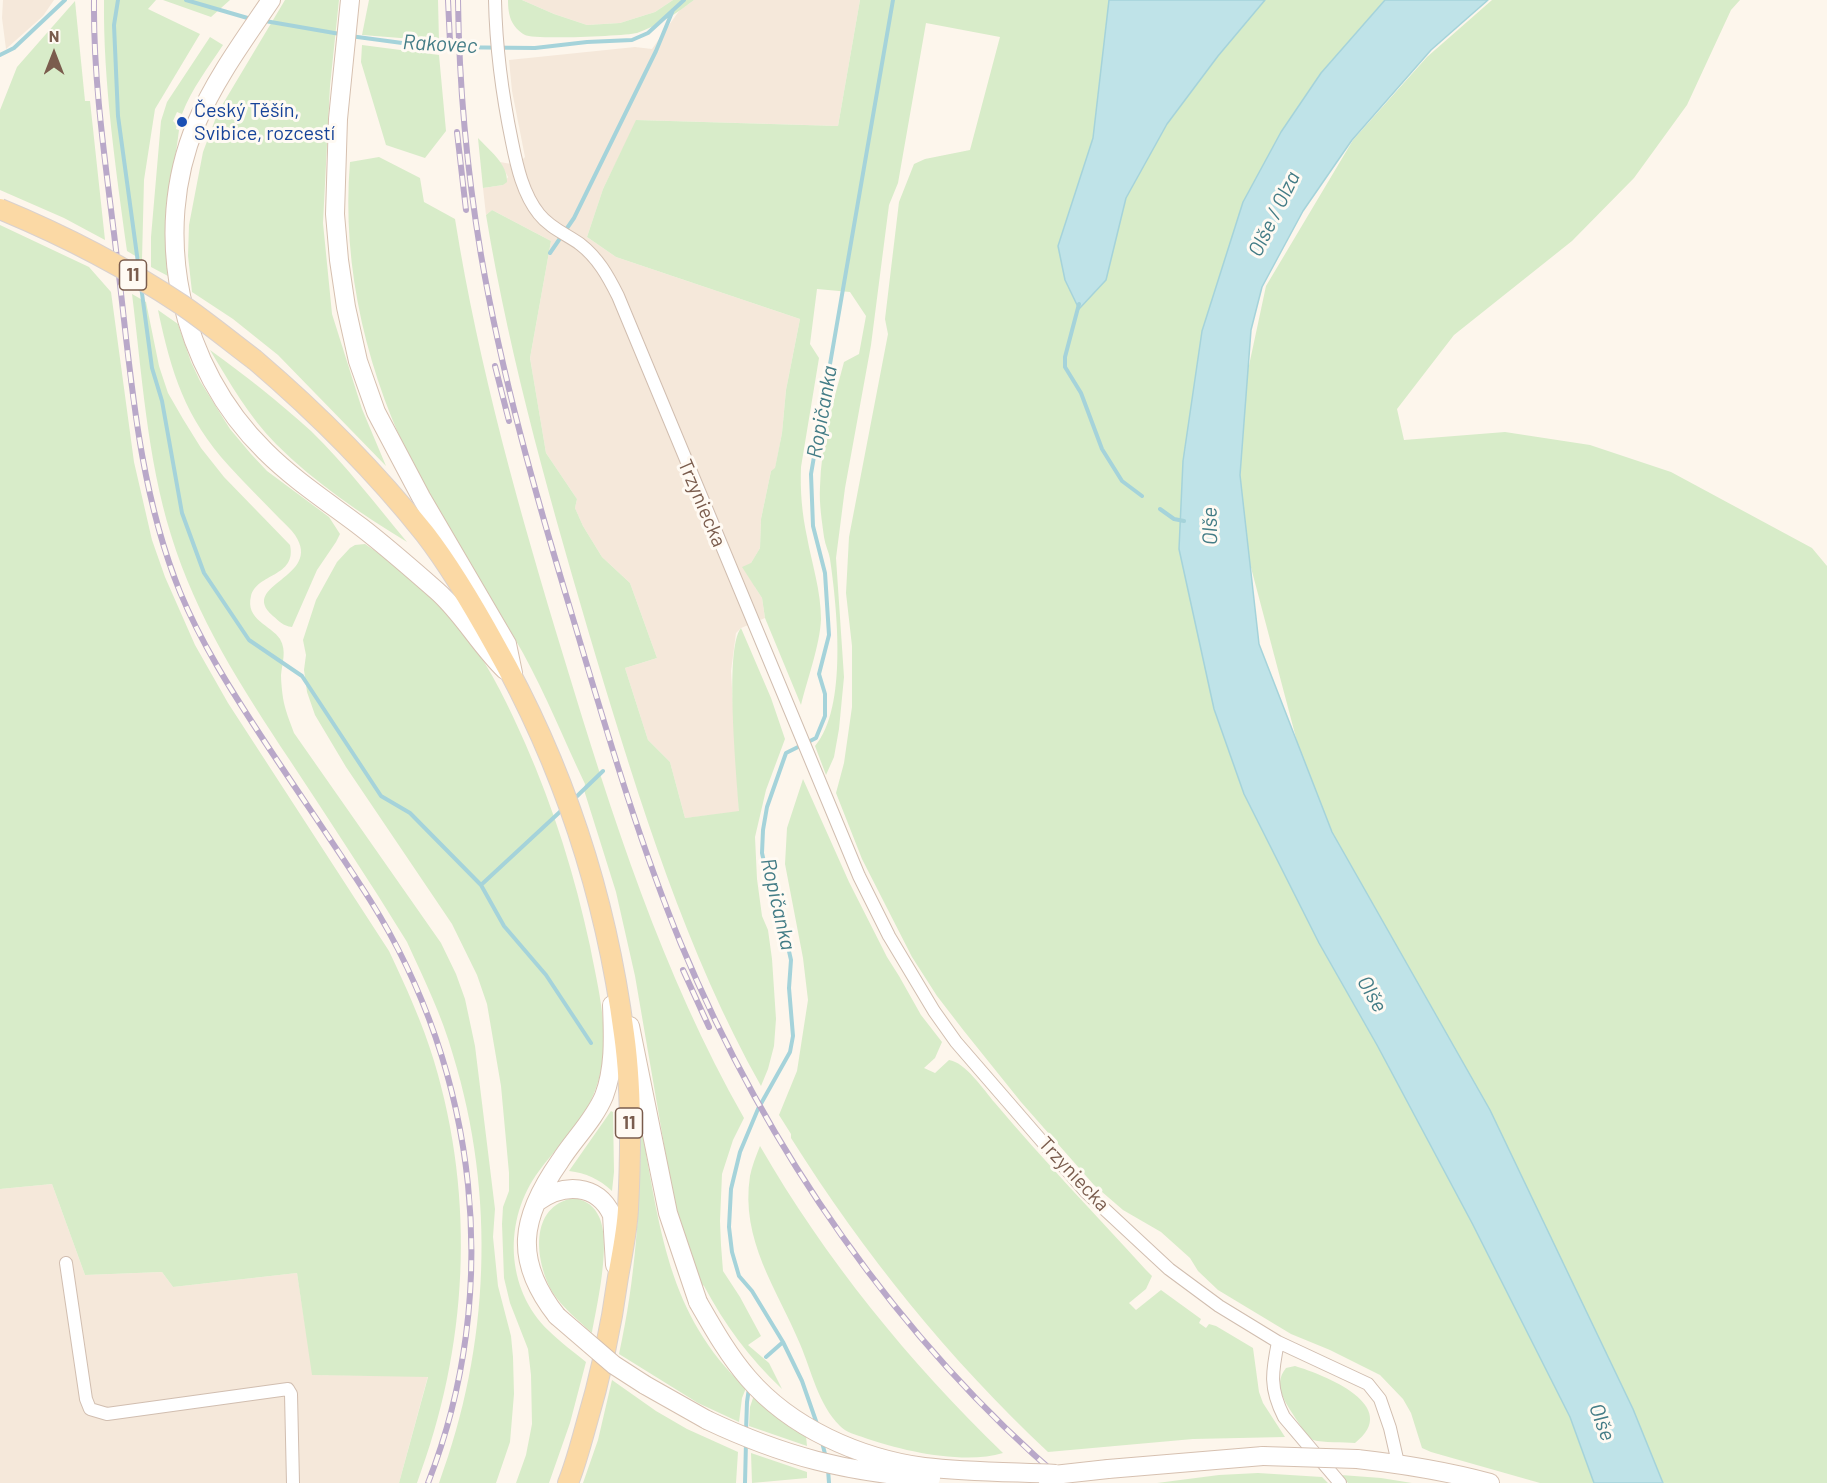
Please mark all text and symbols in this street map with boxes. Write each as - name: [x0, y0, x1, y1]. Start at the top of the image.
- north arrow: [24, 24, 84, 84]
- text: N: [49, 26, 59, 45]
- water label: Rakovec: [402, 29, 478, 59]
- place label: Český Těšín, Svibice, rozcestí: [194, 98, 335, 145]
- marker: Český Těšín, Svibice, rozcestí: [175, 115, 189, 129]
- water label: Olše / Olza: [1243, 167, 1305, 261]
- road number: 11: [120, 260, 146, 290]
- water label: Ropičanka: [801, 364, 843, 460]
- street label: Trzyniecka: [673, 456, 731, 550]
- water label: Olše: [1197, 507, 1223, 545]
- water label: Ropičanka: [755, 856, 801, 952]
- water label: Olše: [1352, 971, 1392, 1017]
- road number: 11: [616, 1108, 642, 1138]
- street label: Trzyniecka: [1034, 1132, 1114, 1216]
- water label: Olše: [1583, 1400, 1621, 1444]

